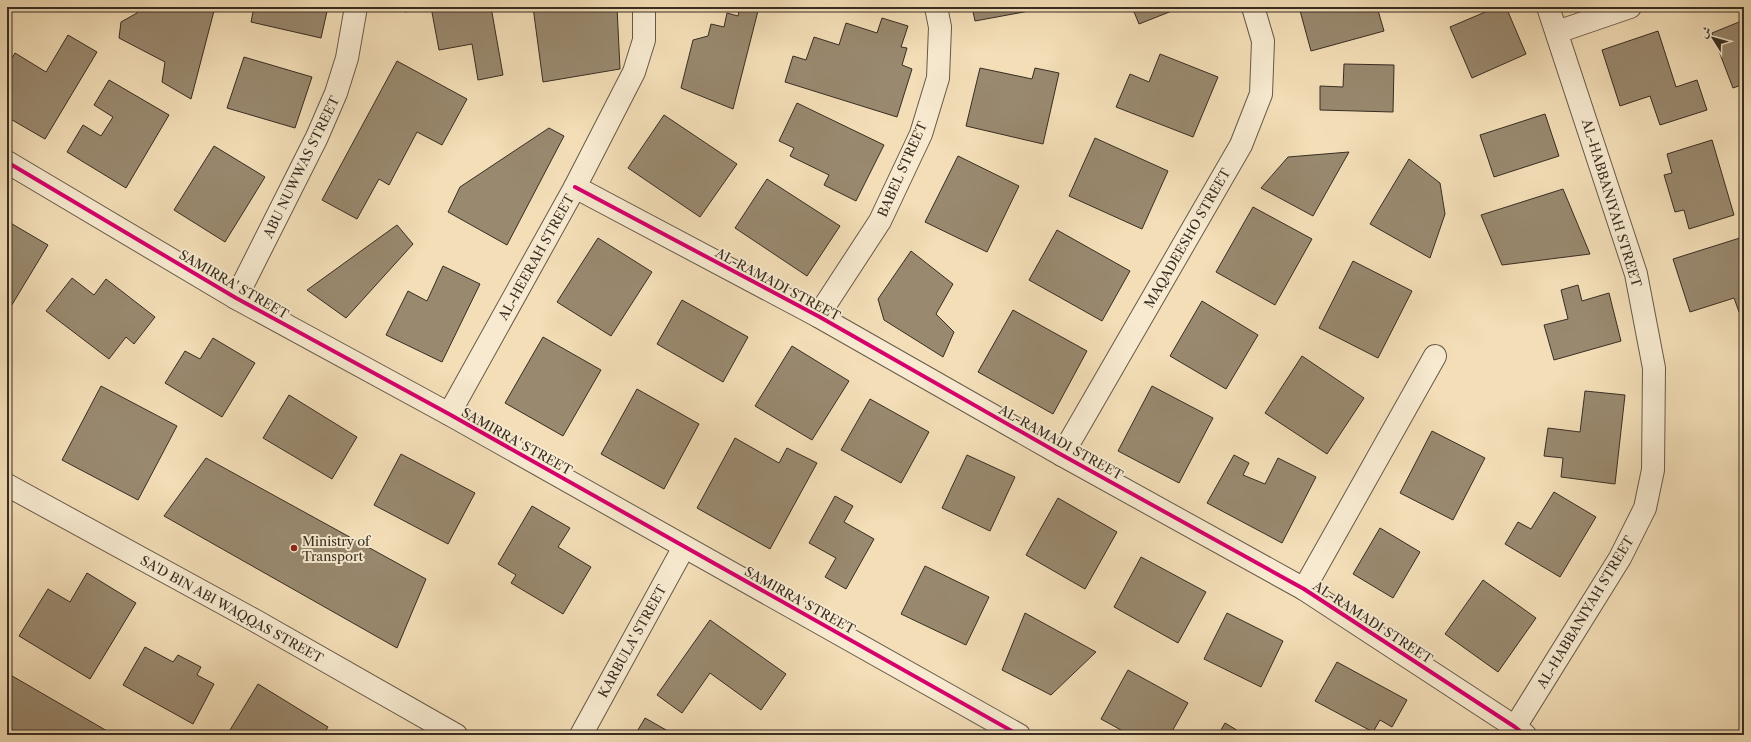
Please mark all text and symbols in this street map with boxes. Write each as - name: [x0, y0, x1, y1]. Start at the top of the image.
- north arrow: [1693, 18, 1733, 58]
- text: ش: [1696, 23, 1714, 41]
- street label: ABU NUWWAS STREET: [259, 93, 342, 241]
- street label: AL-HABBANIYAH STREET: [1578, 116, 1645, 289]
- street label: BABEL STREET: [874, 119, 930, 219]
- street label: MAQADEESHO STREET: [1140, 165, 1234, 311]
- street label: AL-HEERAH STREET: [494, 191, 577, 324]
- street label: AL-RAMADI STREET: [712, 244, 843, 324]
- street label: SAMIRRA' STREET: [176, 246, 292, 322]
- street label: AL-RAMADI STREET: [995, 401, 1126, 483]
- street label: SAMIRRA' STREET: [459, 404, 575, 478]
- place label: Ministry of Transport: [302, 533, 371, 564]
- street label: AL-HABBANIYAH STREET: [1533, 533, 1637, 692]
- marker: Ministry of Transport: [289, 543, 299, 553]
- street label: SA'D BIN ABI WAQQAS STREET: [138, 552, 326, 666]
- street label: SAMIRRA' STREET: [742, 563, 858, 637]
- street label: AL-RAMADI STREET: [1309, 577, 1436, 667]
- street label: KARBULA' STREET: [594, 582, 670, 700]

